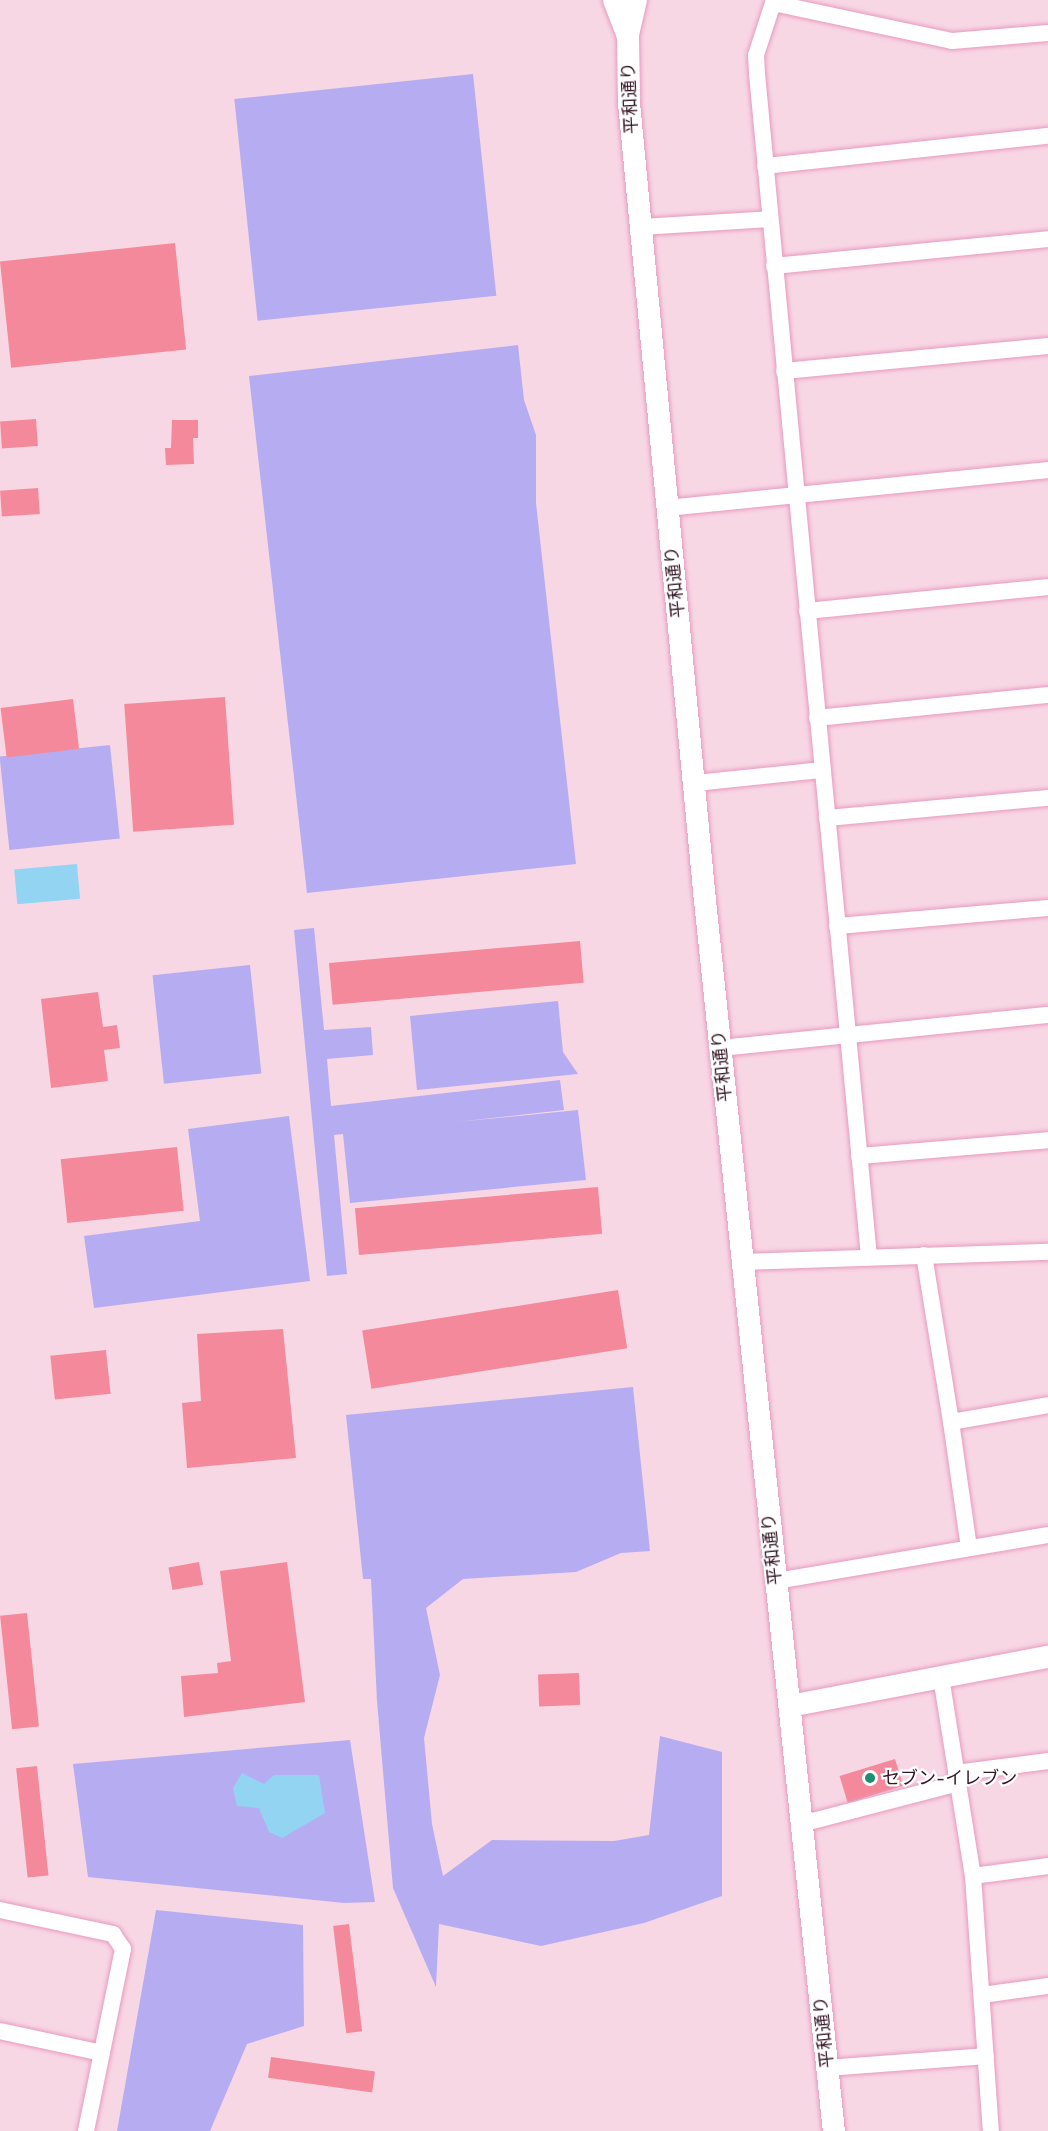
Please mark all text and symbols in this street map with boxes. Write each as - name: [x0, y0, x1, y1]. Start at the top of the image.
- street label: 平和通り: [617, 61, 643, 135]
- street label: 平和通り: [660, 545, 690, 619]
- street label: 平和通り: [707, 1029, 737, 1103]
- street label: 平和通り: [757, 1512, 787, 1586]
- place label: セブン-イレブン: [882, 1767, 1017, 1789]
- marker: セブン-イレブン: [863, 1771, 877, 1785]
- street label: 平和通り: [809, 1995, 839, 2069]

